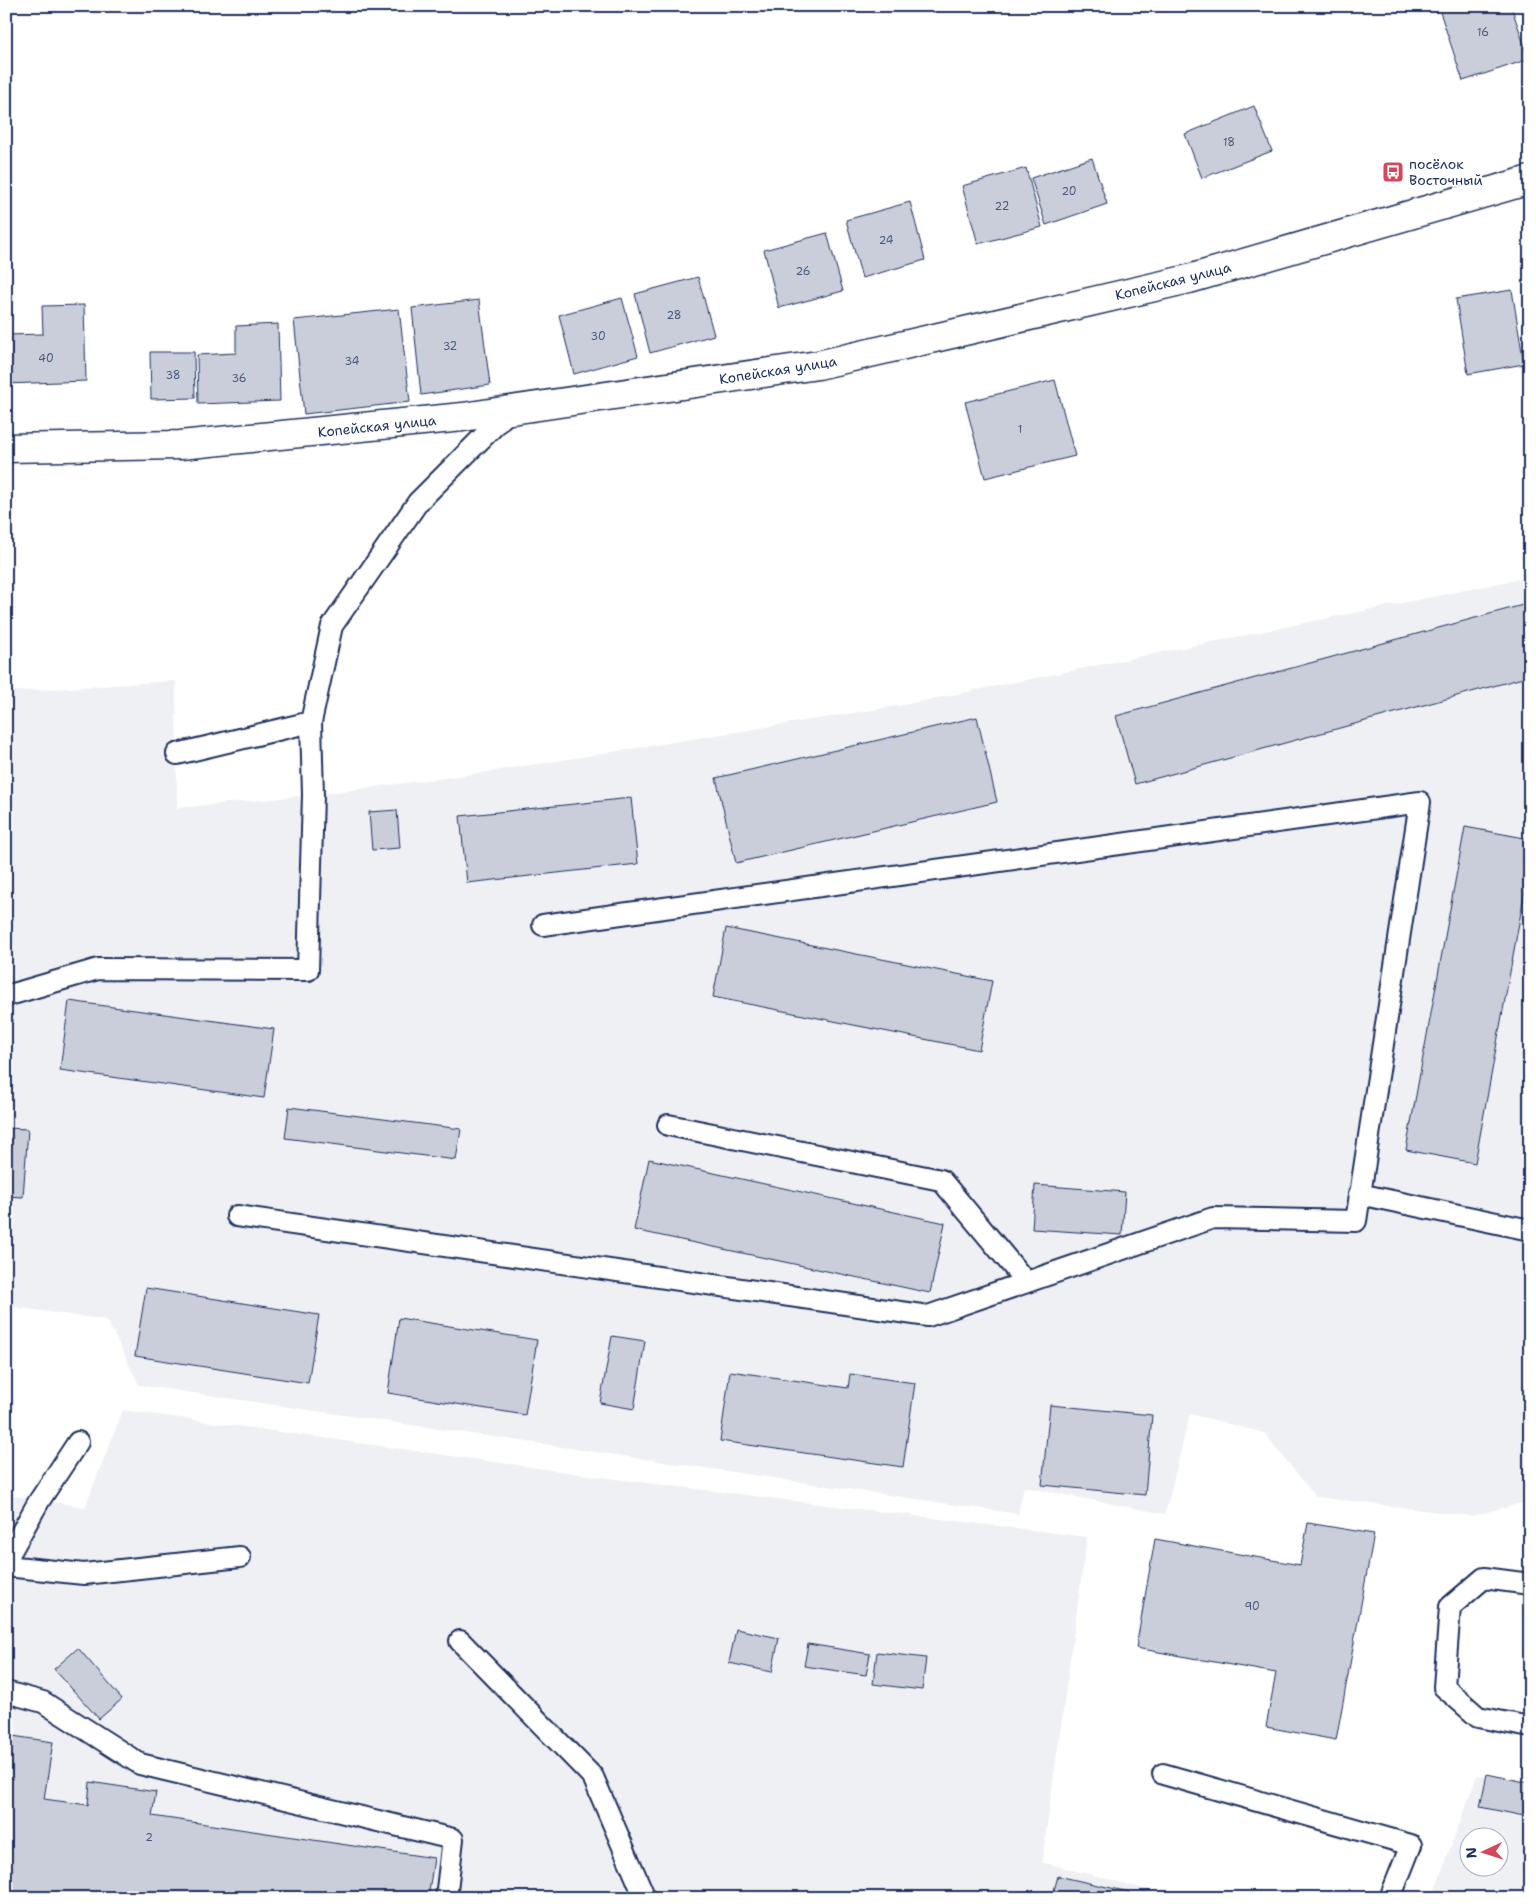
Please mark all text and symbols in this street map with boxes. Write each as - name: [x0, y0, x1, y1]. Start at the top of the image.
- house number: 16: [1477, 25, 1489, 40]
- house number: 18: [1223, 135, 1235, 150]
- place label: посёлок Восточный: [1409, 155, 1483, 189]
- bus stop icon: посёлок Восточный: [1381, 160, 1405, 184]
- house number: 20: [1061, 184, 1077, 199]
- house number: 22: [995, 199, 1009, 214]
- house number: 24: [879, 233, 894, 248]
- street label: Копейская улица: [1113, 258, 1233, 304]
- house number: 26: [796, 264, 810, 279]
- house number: 28: [666, 308, 682, 323]
- house number: 30: [590, 329, 606, 344]
- house number: 32: [443, 339, 457, 354]
- house number: 40: [38, 351, 54, 366]
- street label: Копейская улица: [718, 352, 838, 388]
- house number: 34: [345, 354, 360, 369]
- house number: 38: [165, 368, 181, 383]
- house number: 36: [231, 371, 247, 386]
- street label: Копейская улица: [317, 411, 437, 441]
- house number: 1: [1018, 422, 1022, 437]
- house number: 90: [1244, 1599, 1260, 1614]
- north arrow: [1458, 1826, 1508, 1876]
- house number: 2: [145, 1830, 153, 1845]
- text: N: [1462, 1847, 1480, 1859]

